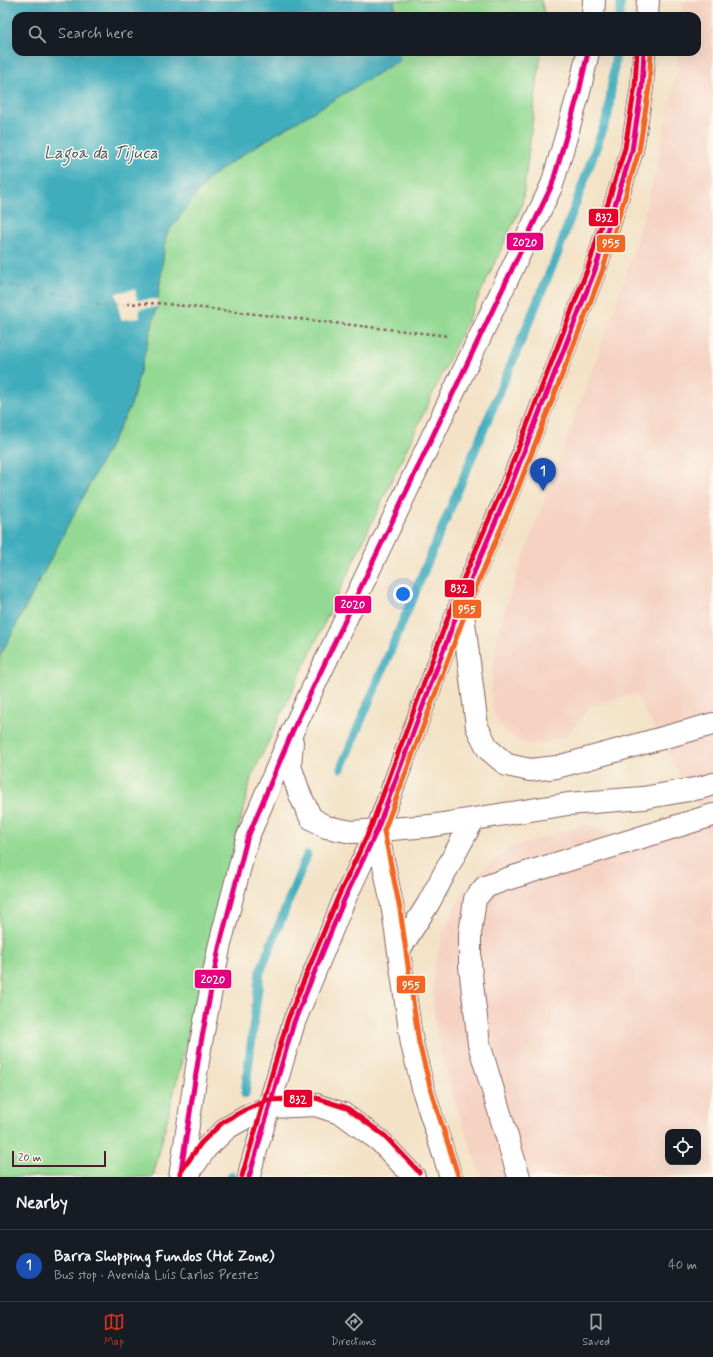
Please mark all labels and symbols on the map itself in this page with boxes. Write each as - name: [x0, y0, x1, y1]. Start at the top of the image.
- water label: Lagoa da Tijuca: [44, 142, 159, 166]
- line badge: 832: [588, 208, 619, 227]
- text: 832: [595, 211, 613, 225]
- line badge: 2020: [506, 232, 544, 251]
- line badge: 955: [596, 234, 626, 253]
- text: 2020: [513, 236, 537, 250]
- text: 955: [602, 237, 620, 251]
- pin: 1: [530, 458, 556, 491]
- line badge: 832: [444, 579, 475, 598]
- text: 832: [450, 582, 468, 596]
- your location: [393, 584, 413, 604]
- line badge: 2020: [334, 595, 372, 614]
- text: 2020: [341, 598, 365, 612]
- line badge: 955: [452, 599, 482, 619]
- text: 955: [458, 603, 476, 617]
- line badge: 2020: [194, 969, 232, 989]
- text: 2020: [201, 973, 225, 987]
- line badge: 955: [396, 975, 426, 994]
- text: 955: [402, 979, 420, 993]
- line badge: 832: [283, 1089, 313, 1108]
- text: 832: [289, 1093, 307, 1107]
- scale bar: [12, 1149, 106, 1168]

